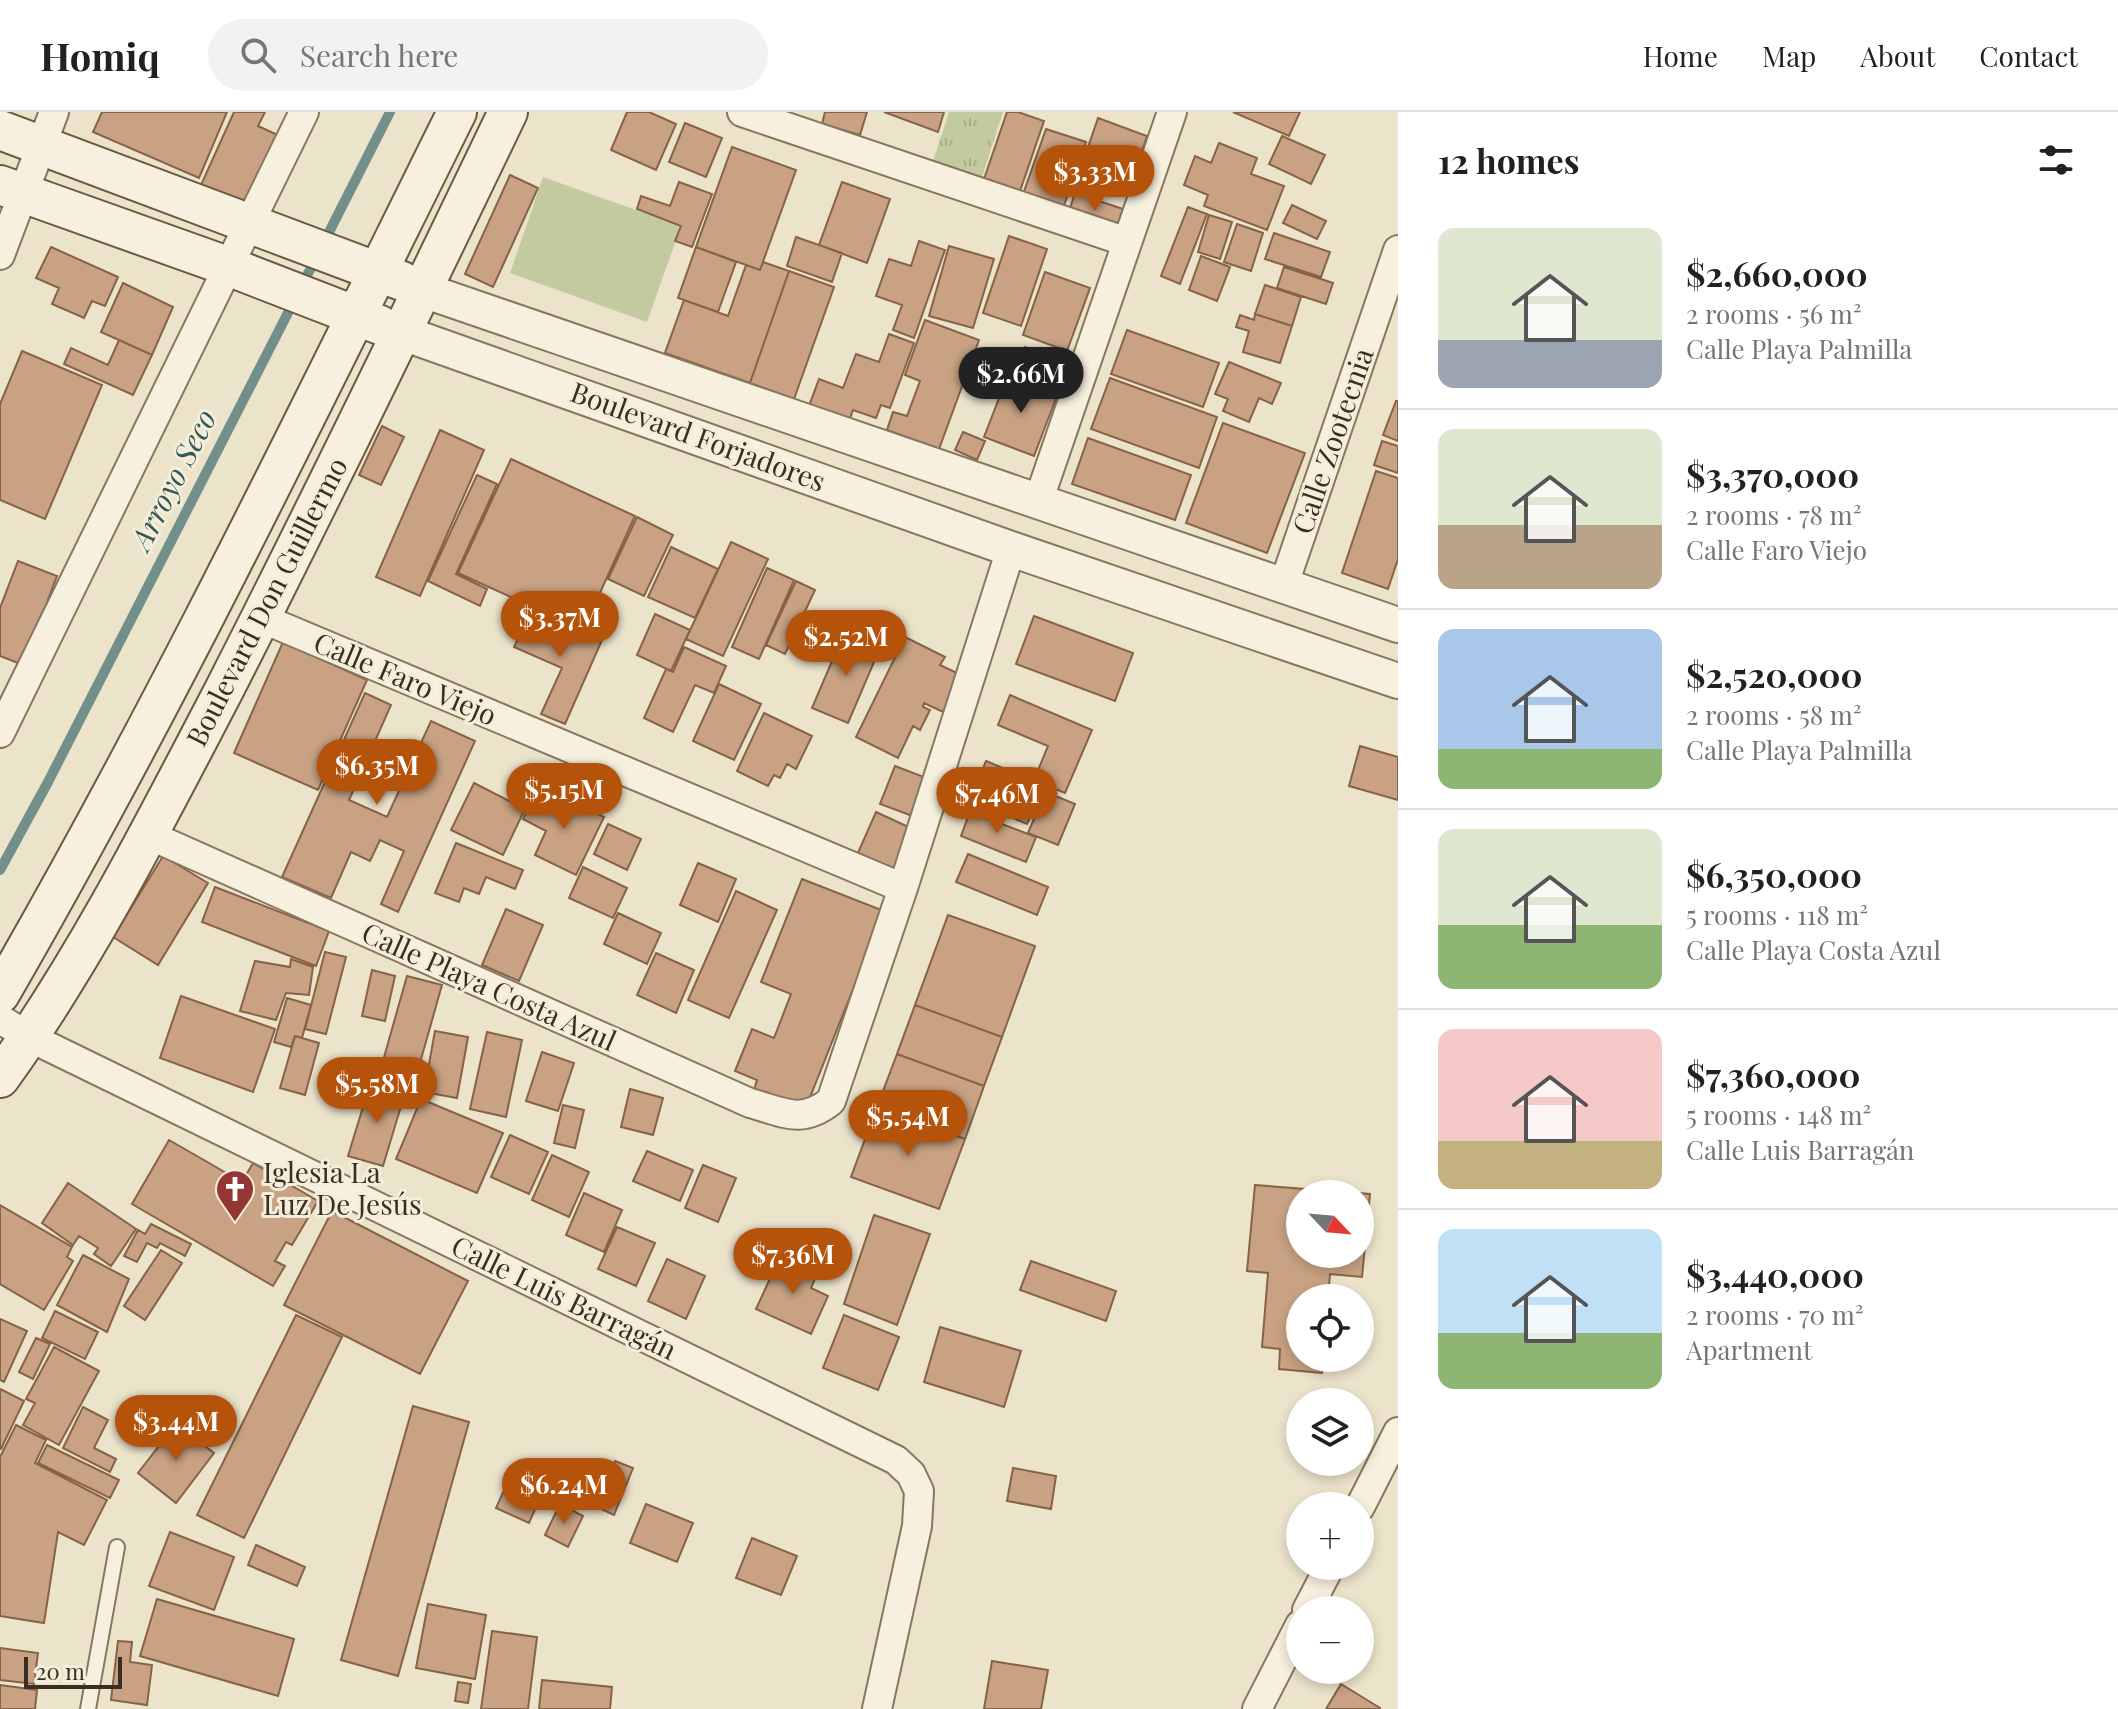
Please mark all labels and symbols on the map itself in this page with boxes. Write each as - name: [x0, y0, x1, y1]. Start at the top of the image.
- pin: $3.33M: [1030, 145, 1160, 213]
- street label: Calle Zootecnia: [1283, 343, 1381, 538]
- pin: $2.66M: [956, 347, 1086, 415]
- street label: Boulevard Forjadores: [566, 372, 831, 499]
- water label: Arroyo Seco: [118, 402, 225, 559]
- street label: Boulevard Don Guillermo: [177, 451, 355, 752]
- pin: $3.37M: [495, 591, 625, 659]
- pin: $2.52M: [781, 610, 911, 678]
- street label: Calle Faro Viejo: [309, 623, 503, 733]
- pin: $6.35M: [312, 739, 442, 807]
- pin: $5.15M: [499, 763, 629, 831]
- pin: $7.46M: [932, 767, 1062, 835]
- street label: Calle Playa Costa Azul: [357, 913, 622, 1058]
- pin: $5.58M: [312, 1057, 442, 1125]
- pin: $5.54M: [843, 1090, 973, 1158]
- place label: Iglesia La Luz De Jesús: [263, 1153, 422, 1222]
- church icon: Iglesia La Luz De Jesús: [214, 1168, 256, 1223]
- north arrow: [1286, 1180, 1374, 1268]
- street label: Calle Luis Barragán: [446, 1226, 684, 1367]
- pin: $7.36M: [728, 1228, 858, 1296]
- pin: $3.44M: [111, 1395, 241, 1463]
- pin: $6.24M: [499, 1458, 629, 1526]
- scale bar: [24, 1653, 122, 1689]

